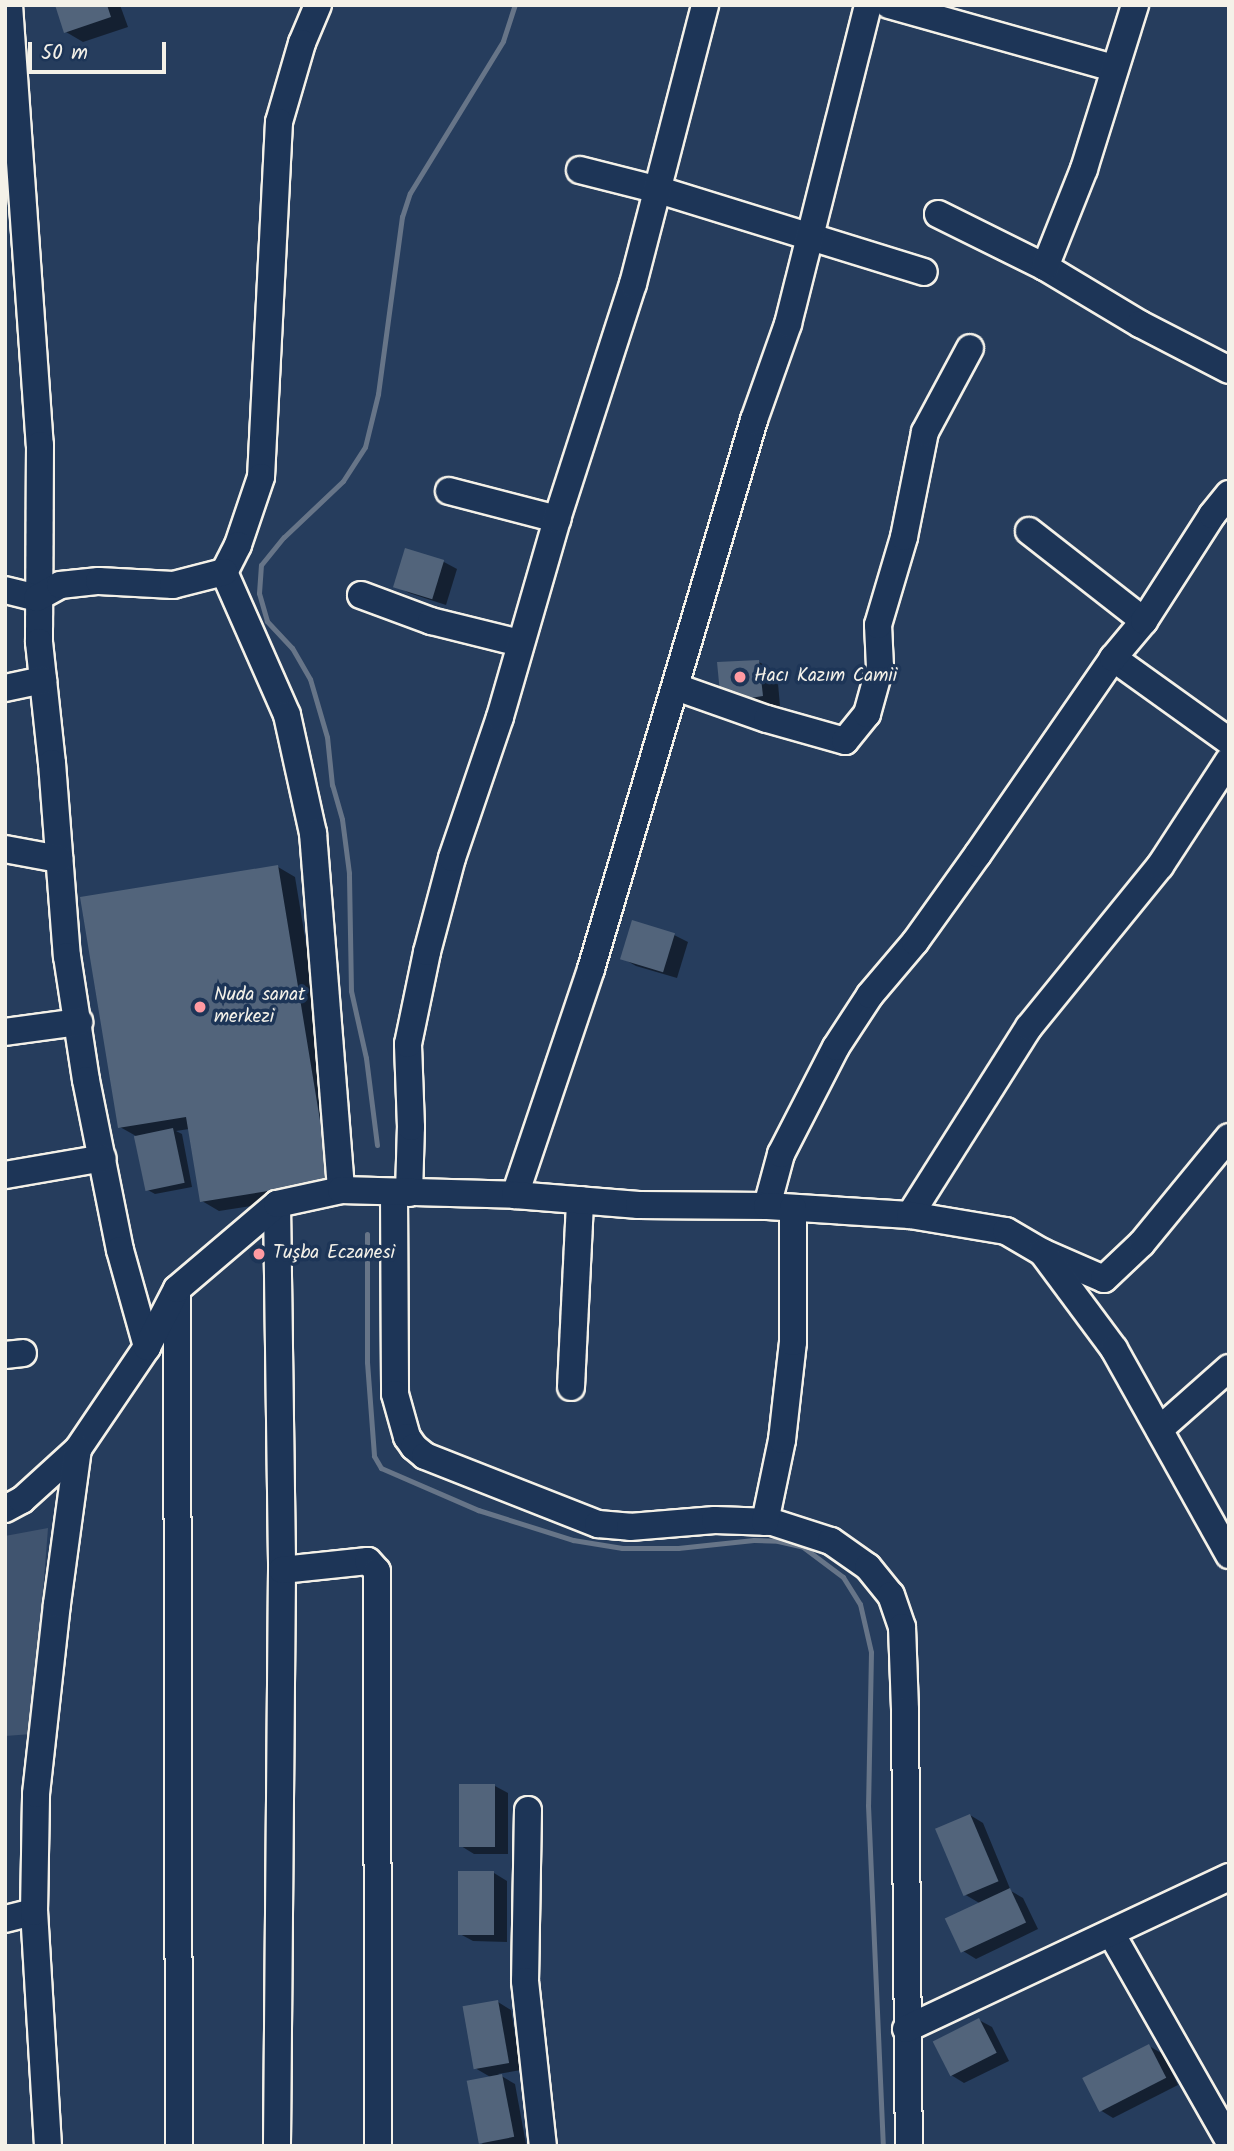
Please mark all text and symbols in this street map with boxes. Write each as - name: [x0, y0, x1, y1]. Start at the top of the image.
- scale bar: [32, 28, 170, 72]
- text: 50 m: [41, 37, 88, 70]
- place label: Hacı Kazım Camii: [754, 666, 897, 688]
- marker: Hacı Kazım Camii: [732, 669, 748, 685]
- place label: Nuda sanat merkezi: [214, 985, 305, 1029]
- marker: Nuda sanat merkezi: [192, 999, 208, 1015]
- place label: Tuşba Eczanesi: [273, 1243, 395, 1265]
- marker: Tuşba Eczanesi: [251, 1246, 267, 1262]

